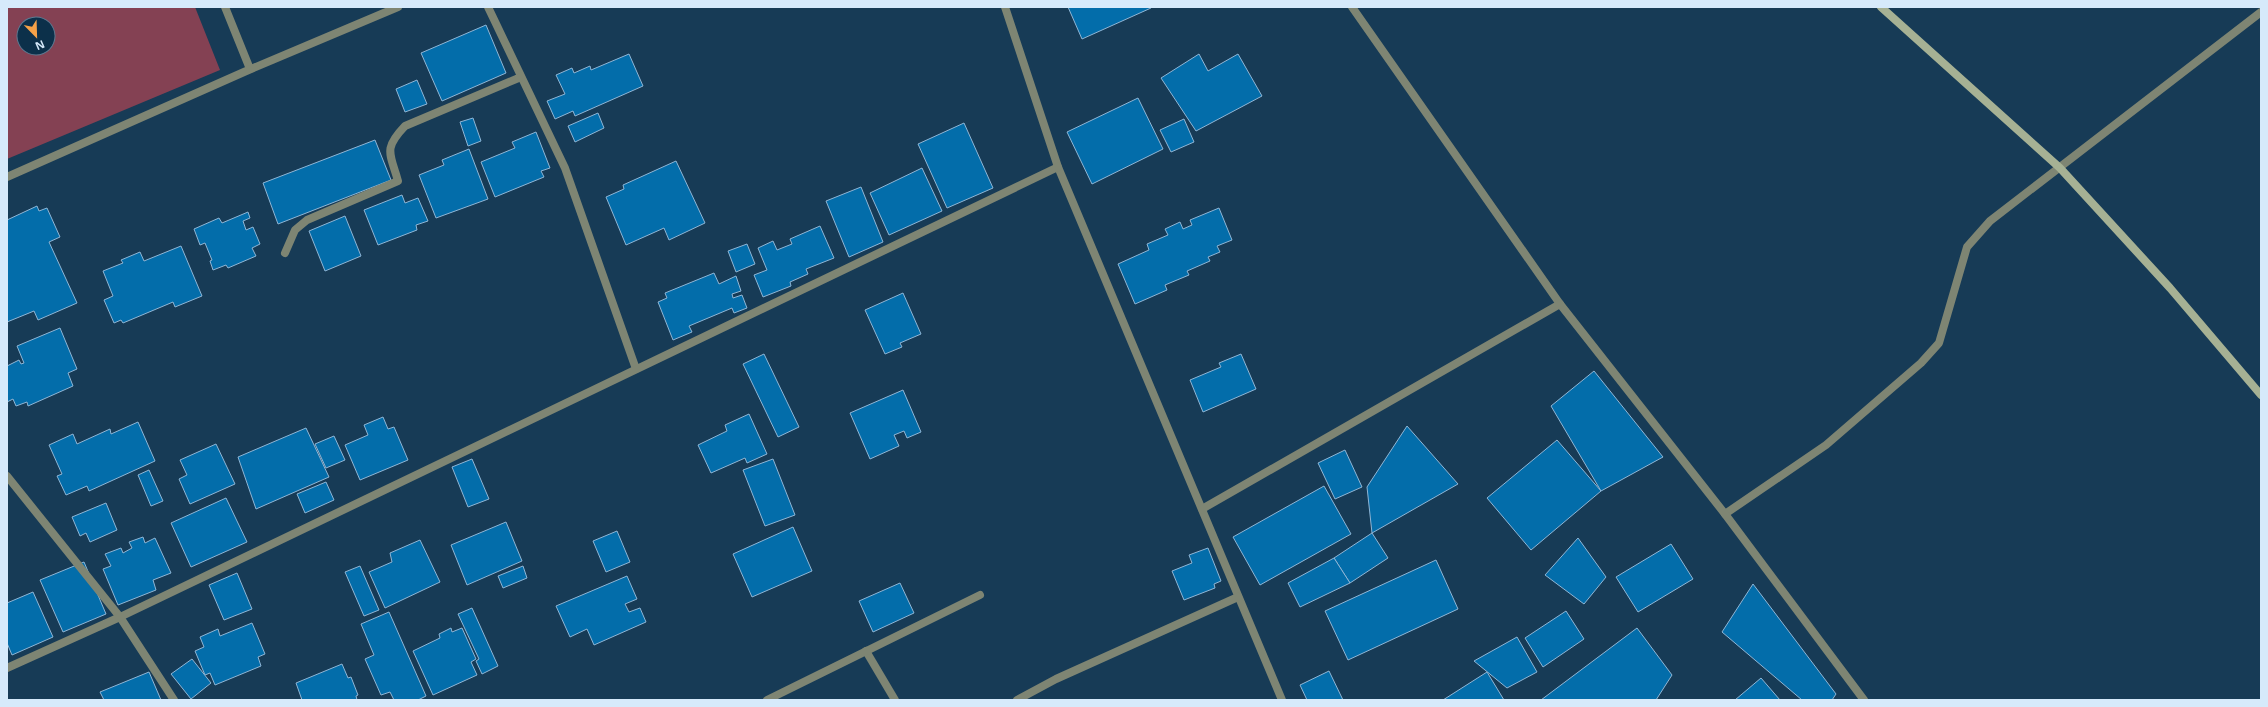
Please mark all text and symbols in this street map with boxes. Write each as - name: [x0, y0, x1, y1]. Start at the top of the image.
- north arrow: [16, 16, 56, 56]
- text: N: [33, 37, 47, 54]

